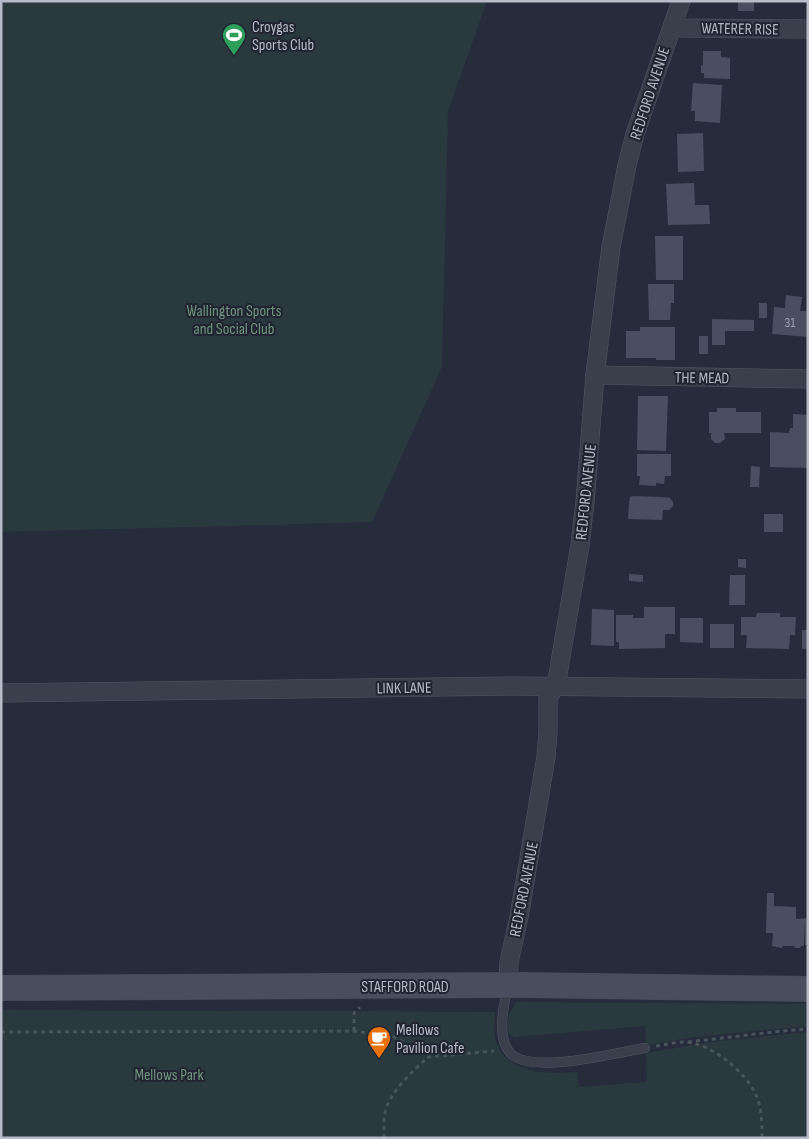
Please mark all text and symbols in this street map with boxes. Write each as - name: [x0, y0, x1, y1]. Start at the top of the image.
- place label: Croygas Sports Club: [252, 18, 314, 55]
- street label: WATERER RISE: [701, 19, 779, 40]
- sports icon: Croygas Sports Club: [221, 22, 247, 56]
- street label: REDFORD AVENUE: [626, 45, 674, 142]
- park label: Wallington Sports and Social Club: [187, 302, 282, 339]
- house number: 31: [785, 314, 795, 331]
- street label: THE MEAD: [675, 369, 729, 388]
- street label: REDFORD AVENUE: [572, 443, 601, 541]
- street label: LINK LANE: [376, 679, 432, 698]
- street label: REDFORD AVENUE: [506, 840, 543, 938]
- street label: STAFFORD ROAD: [361, 978, 449, 997]
- place label: Mellows Pavilion Cafe: [396, 1021, 464, 1058]
- cafe icon: Mellows Pavilion Cafe: [366, 1025, 392, 1059]
- park label: Mellows Park: [134, 1066, 204, 1085]

